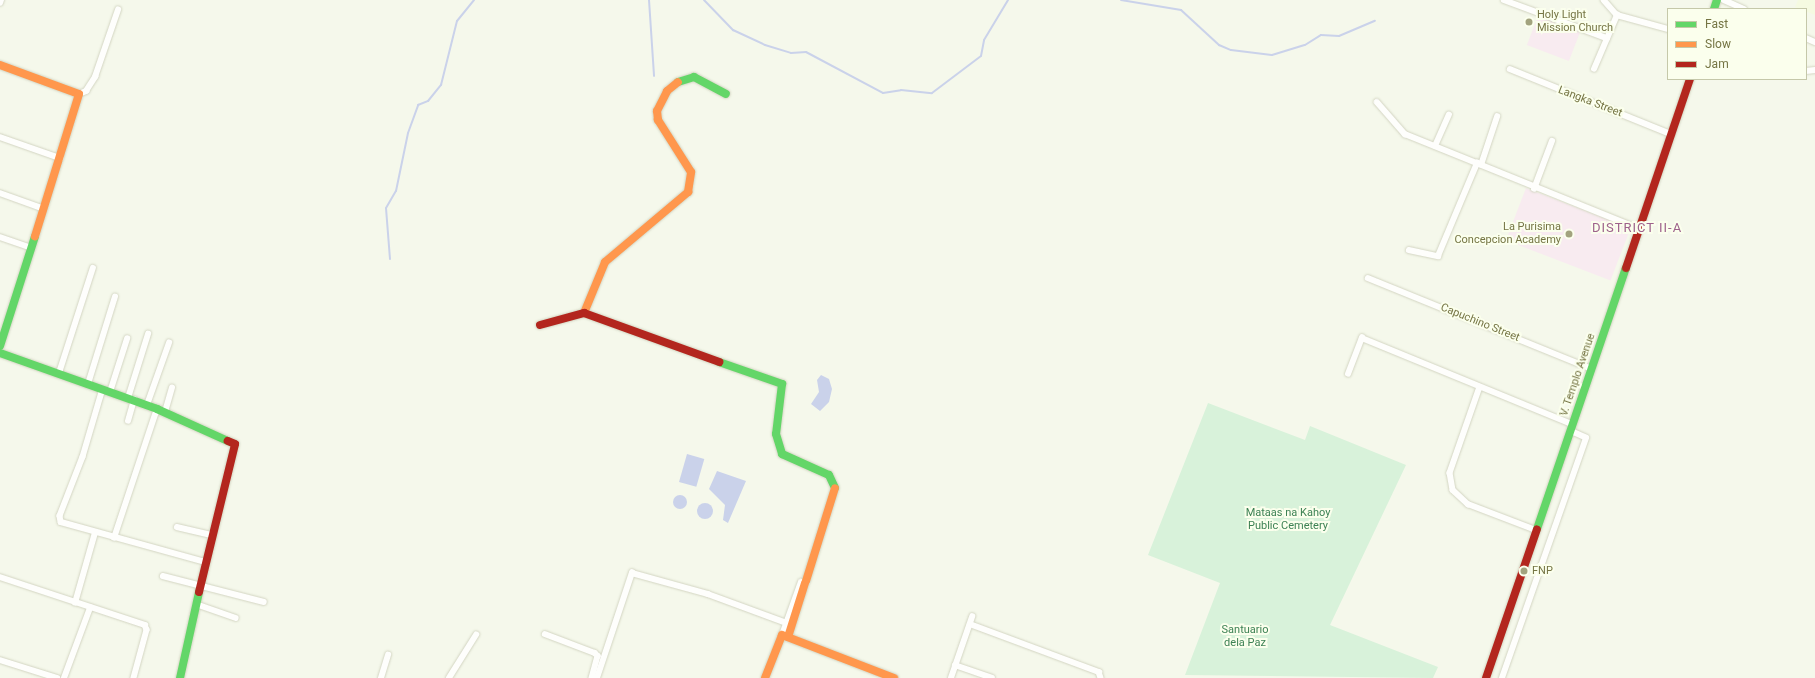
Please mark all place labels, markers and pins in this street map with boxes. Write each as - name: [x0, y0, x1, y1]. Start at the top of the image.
- place label: Holy Light Mission Church: [1537, 9, 1613, 35]
- marker: Holy Light Mission Church: [1524, 17, 1534, 27]
- place label: La Purisima Concepcion Academy: [1454, 221, 1561, 247]
- marker: La Purisima Concepcion Academy: [1564, 229, 1574, 239]
- place label: FNP: [1532, 564, 1553, 578]
- marker: FNP: [1519, 566, 1529, 576]

